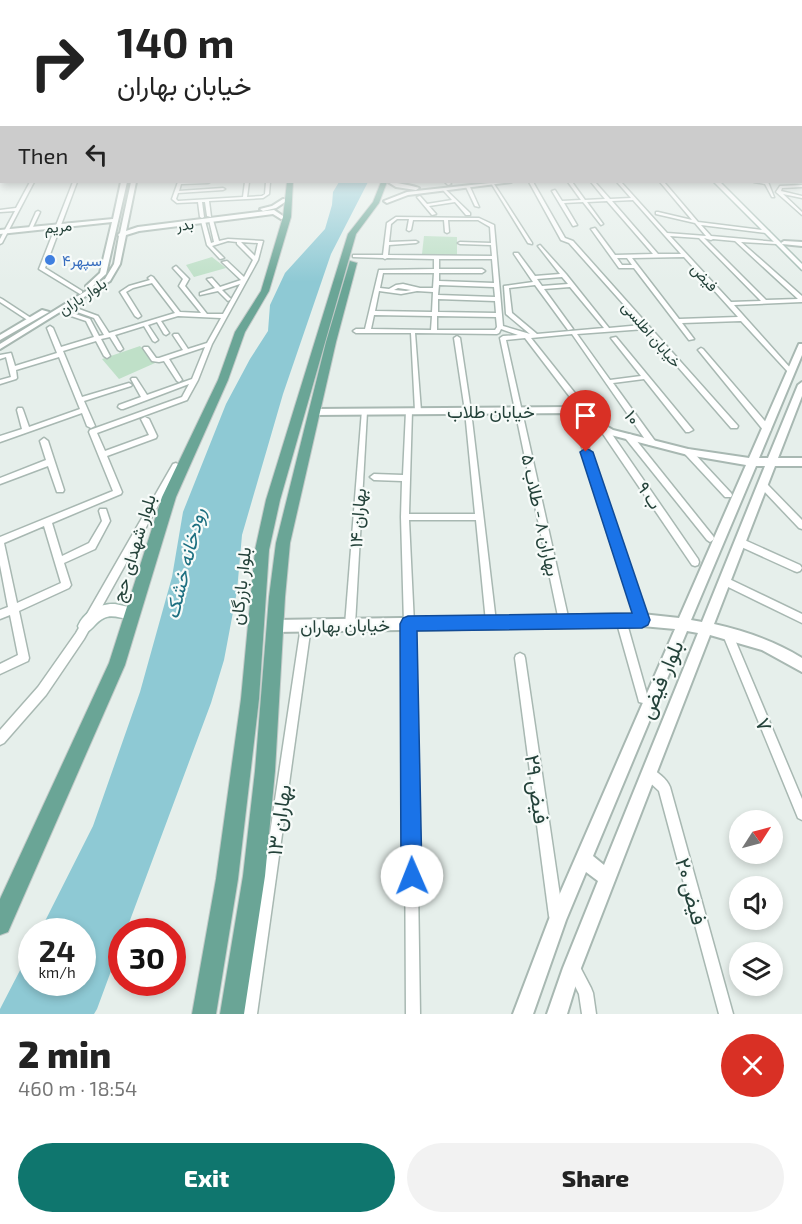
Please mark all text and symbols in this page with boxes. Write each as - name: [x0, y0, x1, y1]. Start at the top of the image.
- text: 140 m: [117, 16, 234, 66]
- icon: right: [18, 24, 96, 102]
- text: خیابان بهاران: [117, 68, 252, 100]
- icon: left: [80, 138, 113, 171]
- text: Then: [18, 142, 68, 168]
- street label: بدر: [174, 214, 195, 235]
- street label: مریم: [43, 216, 73, 238]
- place label: سپهر۴: [62, 251, 102, 271]
- marker: سپهر۴: [43, 253, 57, 267]
- street label: فیض: [686, 259, 722, 296]
- street label: بلوار باران: [55, 273, 110, 319]
- street label: خيابان اطلسى: [617, 297, 686, 372]
- pin: [560, 390, 611, 452]
- icon: arrive: [569, 399, 602, 432]
- street label: خیابان طلاب: [447, 400, 535, 422]
- street label: ۱۰: [620, 405, 646, 429]
- street label: بهاران ۸ - طلاب ۵: [516, 452, 565, 578]
- street label: ۹ ب: [633, 477, 667, 513]
- street label: بهاران ۱۴: [344, 487, 371, 549]
- street label: بلوار شهدای حج: [106, 491, 162, 605]
- water label: رودخانه خشک: [159, 505, 211, 621]
- street label: بلوار بازرگان: [225, 546, 256, 626]
- street label: خیابان بهاران: [300, 613, 390, 638]
- street label: بلوار فیض: [632, 636, 690, 723]
- street label: ۷: [751, 714, 779, 734]
- street label: فیض ۲۹: [520, 753, 555, 825]
- street label: بهاران ۱۳: [261, 783, 297, 857]
- north arrow: [729, 810, 783, 864]
- map controls: [729, 810, 783, 996]
- position arrow: [380, 844, 444, 908]
- street label: فیض ۲۰: [670, 855, 713, 928]
- button: sound: [729, 876, 783, 930]
- speed limit sign: 30: [108, 918, 186, 996]
- text: 24: [39, 932, 75, 968]
- button: layers: [729, 942, 783, 996]
- text: km/h: [38, 963, 76, 981]
- text: 2 min: [18, 1032, 111, 1075]
- button: close: [721, 1034, 784, 1097]
- text: 460 m · 18:54: [18, 1076, 137, 1100]
- button: Exit: [18, 1143, 395, 1212]
- button: Share: [407, 1143, 784, 1212]

